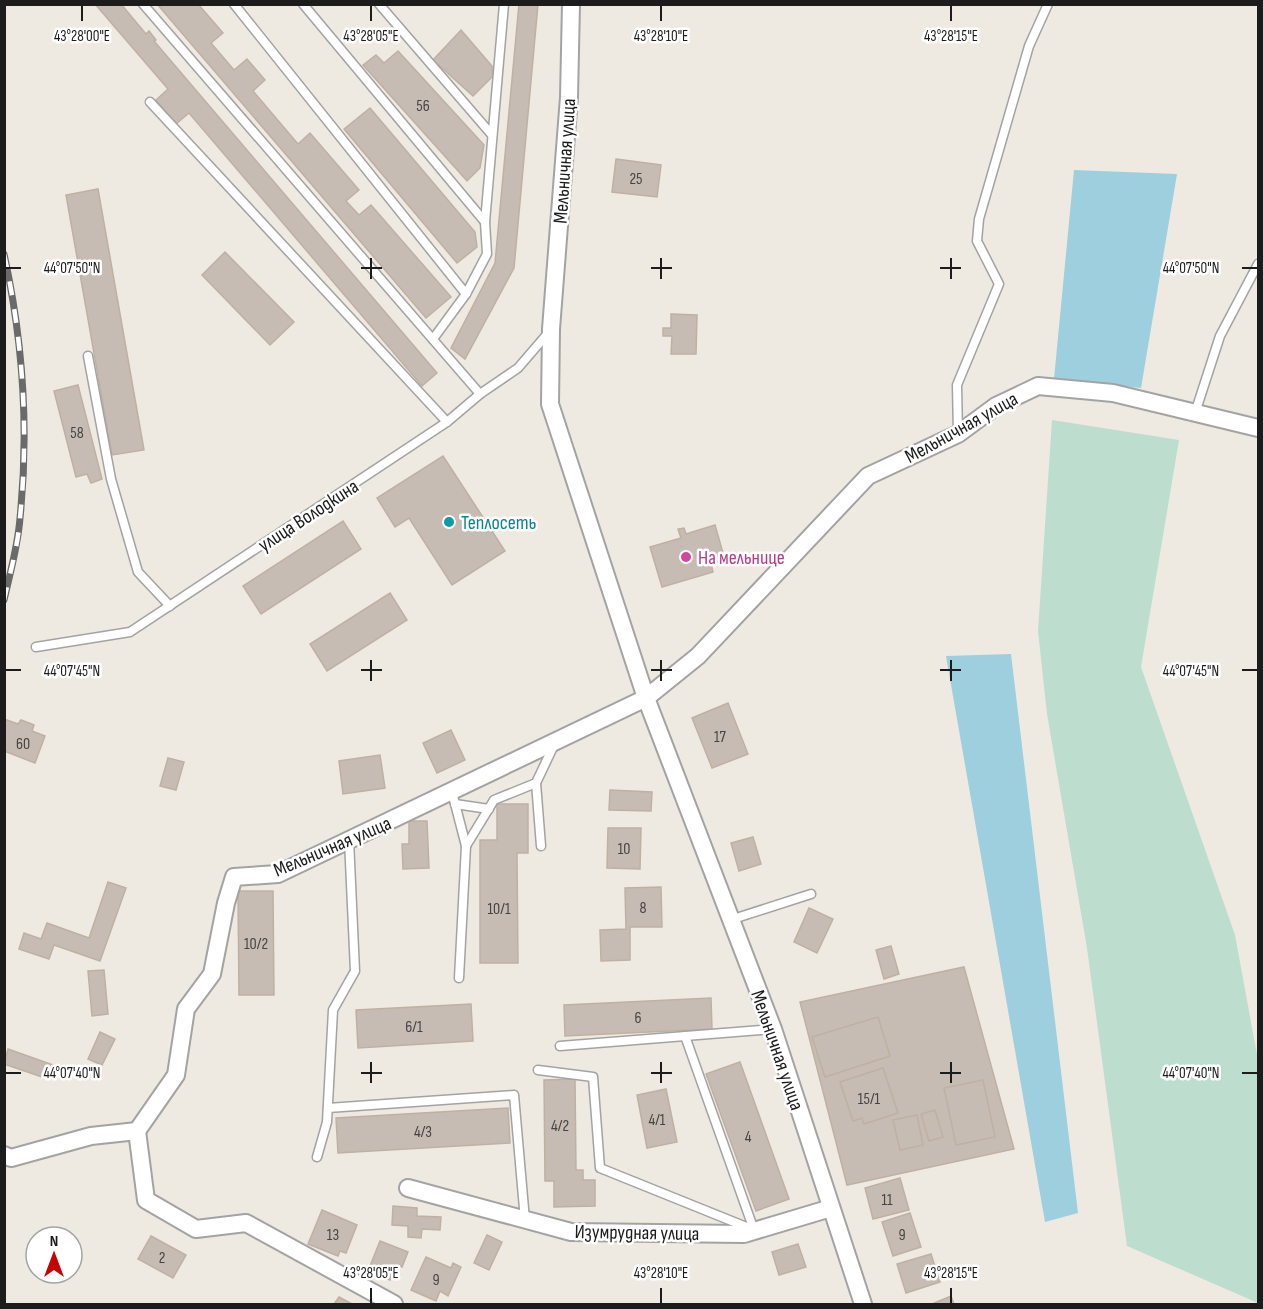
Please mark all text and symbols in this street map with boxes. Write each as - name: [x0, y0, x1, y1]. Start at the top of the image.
- text: 43°28'00"E: [54, 27, 110, 46]
- text: 43°28'05"E: [343, 27, 399, 46]
- text: 43°28'10"E: [634, 27, 688, 46]
- text: 43°28'15"E: [924, 27, 978, 46]
- house number: 56: [416, 97, 430, 116]
- street label: Мельничная улица: [549, 98, 581, 225]
- house number: 25: [629, 170, 643, 189]
- text: 44°07'50"N: [44, 259, 100, 278]
- text: 44°07'50"N: [1163, 259, 1219, 278]
- street label: Мельничная улица: [901, 387, 1022, 469]
- house number: 58: [70, 424, 84, 443]
- street label: улица Володкина: [254, 474, 363, 557]
- place label: Теплосеть: [461, 511, 537, 535]
- marker: Теплосеть: [442, 515, 456, 529]
- place label: На мельнице: [698, 546, 785, 570]
- marker: На мельнице: [679, 550, 693, 564]
- text: 44°07'45"N: [44, 662, 100, 681]
- text: 44°07'45"N: [1163, 662, 1219, 681]
- house number: 17: [714, 728, 727, 747]
- house number: 60: [16, 735, 30, 754]
- street label: Мельничная улица: [270, 811, 395, 882]
- house number: 10: [618, 840, 630, 859]
- house number: 8: [639, 899, 647, 918]
- house number: 10/1: [488, 900, 511, 919]
- house number: 10/2: [244, 935, 268, 954]
- street label: Мельничная улица: [745, 987, 809, 1114]
- house number: 6: [634, 1009, 642, 1028]
- house number: 6/1: [405, 1018, 423, 1037]
- text: 44°07'40"N: [44, 1064, 100, 1083]
- text: 44°07'40"N: [1163, 1064, 1219, 1083]
- house number: 15/1: [858, 1090, 881, 1109]
- house number: 4/1: [649, 1111, 666, 1130]
- house number: 4/2: [551, 1117, 569, 1136]
- house number: 4/3: [414, 1123, 432, 1142]
- house number: 4: [745, 1128, 752, 1147]
- house number: 11: [881, 1191, 893, 1210]
- street label: Изумрудная улица: [574, 1220, 700, 1246]
- north arrow: [24, 1225, 84, 1285]
- house number: 13: [327, 1226, 339, 1245]
- house number: 9: [898, 1226, 906, 1245]
- text: N: [50, 1232, 58, 1251]
- house number: 2: [159, 1249, 165, 1268]
- text: 43°28'05"E: [343, 1264, 399, 1283]
- text: 43°28'10"E: [634, 1264, 688, 1283]
- text: 43°28'15"E: [924, 1264, 978, 1283]
- house number: 9: [432, 1271, 440, 1290]

